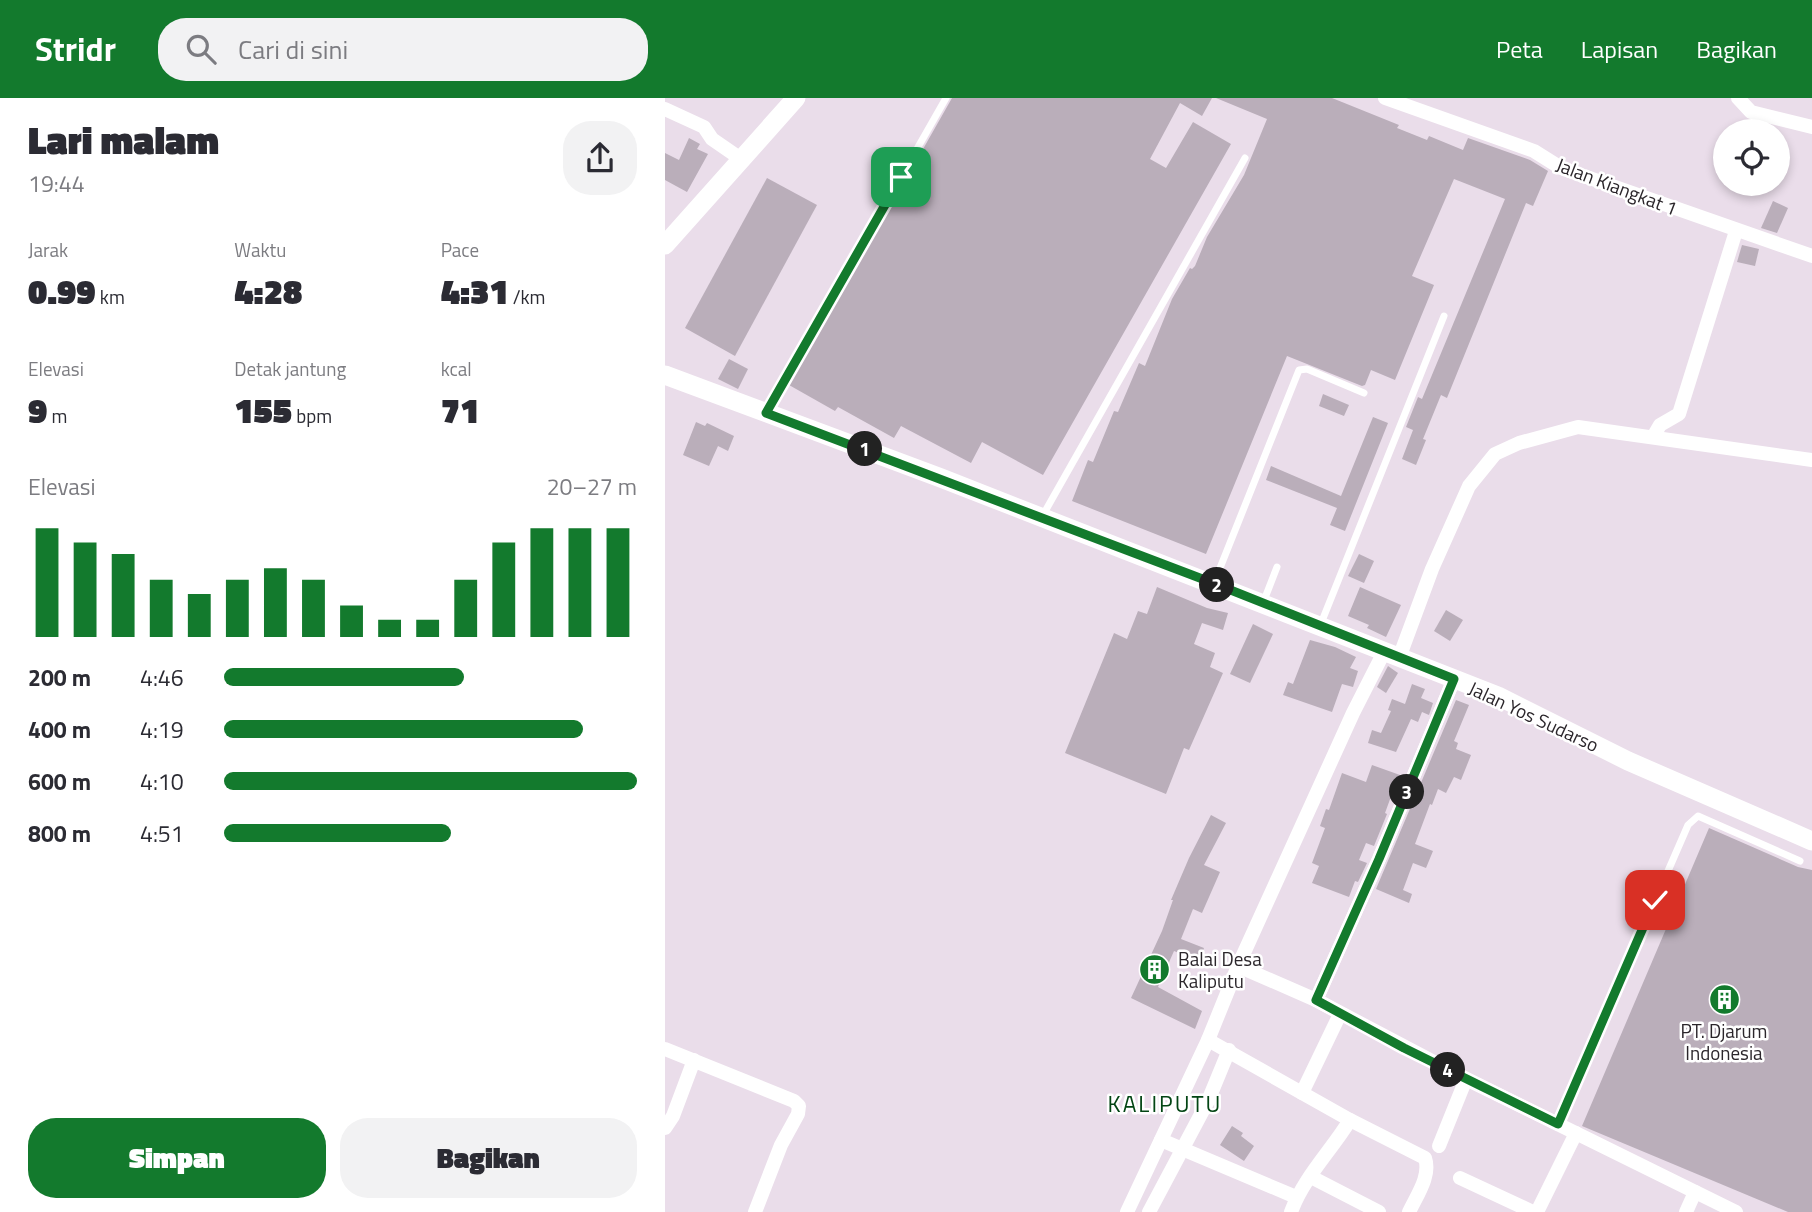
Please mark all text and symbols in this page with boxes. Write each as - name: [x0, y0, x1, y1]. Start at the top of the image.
- search box: [158, 18, 648, 81]
- text: Stridr: [35, 24, 116, 74]
- icon: search: [182, 30, 220, 68]
- text: Cari di sini: [238, 30, 348, 69]
- text: Peta: [1496, 31, 1543, 67]
- text: Lapisan: [1581, 31, 1658, 67]
- text: Bagikan: [1696, 31, 1777, 67]
- text: Lari malam: [28, 111, 219, 169]
- map controls: [1713, 119, 1790, 196]
- button: locate: [1713, 119, 1790, 196]
- button: share: [563, 121, 637, 195]
- pin: [871, 147, 931, 207]
- street label: Jalan Kiangkat 1: [1552, 150, 1682, 222]
- icon: arrive: [882, 158, 920, 196]
- text: 19:44: [28, 166, 85, 201]
- text: Jarak: [28, 235, 68, 264]
- text: Waktu: [234, 235, 286, 264]
- text: Pace: [441, 235, 479, 264]
- text: 0.99: [28, 264, 96, 318]
- text: 4:28: [234, 264, 302, 318]
- text: 4:31: [441, 264, 509, 318]
- text: km: [96, 282, 125, 311]
- text: /km: [509, 282, 546, 311]
- text: Elevasi: [28, 354, 84, 383]
- text: Detak jantung: [234, 354, 346, 383]
- text: kcal: [441, 354, 472, 383]
- text: 9: [28, 383, 47, 437]
- text: 155: [234, 383, 292, 437]
- text: 71: [441, 383, 479, 437]
- text: m: [47, 401, 67, 430]
- text: bpm: [292, 401, 332, 430]
- pin: 1: [847, 432, 883, 466]
- text: 1: [859, 434, 870, 463]
- text: Elevasi: [28, 469, 96, 504]
- text: 20–27 m: [547, 469, 637, 504]
- pin: 2: [1199, 568, 1235, 602]
- text: 2: [1211, 570, 1222, 599]
- text: 200 m: [28, 660, 91, 695]
- text: 4:46: [140, 660, 184, 695]
- street label: Jalan Yos Sudarso: [1464, 673, 1604, 759]
- text: 400 m: [28, 712, 91, 747]
- text: 4:19: [140, 712, 184, 747]
- text: 600 m: [28, 764, 91, 799]
- text: 4:10: [140, 764, 184, 799]
- pin: 3: [1389, 774, 1425, 810]
- text: 3: [1401, 777, 1412, 806]
- text: 800 m: [28, 816, 91, 851]
- text: 4:51: [140, 816, 184, 851]
- pin: [1625, 870, 1685, 930]
- icon: check: [1636, 881, 1674, 919]
- place label: Balai Desa Kaliputu: [1178, 944, 1262, 995]
- building icon: Balai Desa Kaliputu: [1138, 952, 1172, 986]
- building icon: PT. Djarum Indonesia: [1707, 982, 1741, 1016]
- place label: PT. Djarum Indonesia: [1681, 1016, 1767, 1067]
- pin: 4: [1431, 1052, 1465, 1088]
- text: 4: [1442, 1055, 1453, 1084]
- district label: KALIPUTU: [1108, 1086, 1222, 1121]
- button: Simpan: [28, 1118, 326, 1198]
- button: Bagikan: [340, 1118, 637, 1198]

